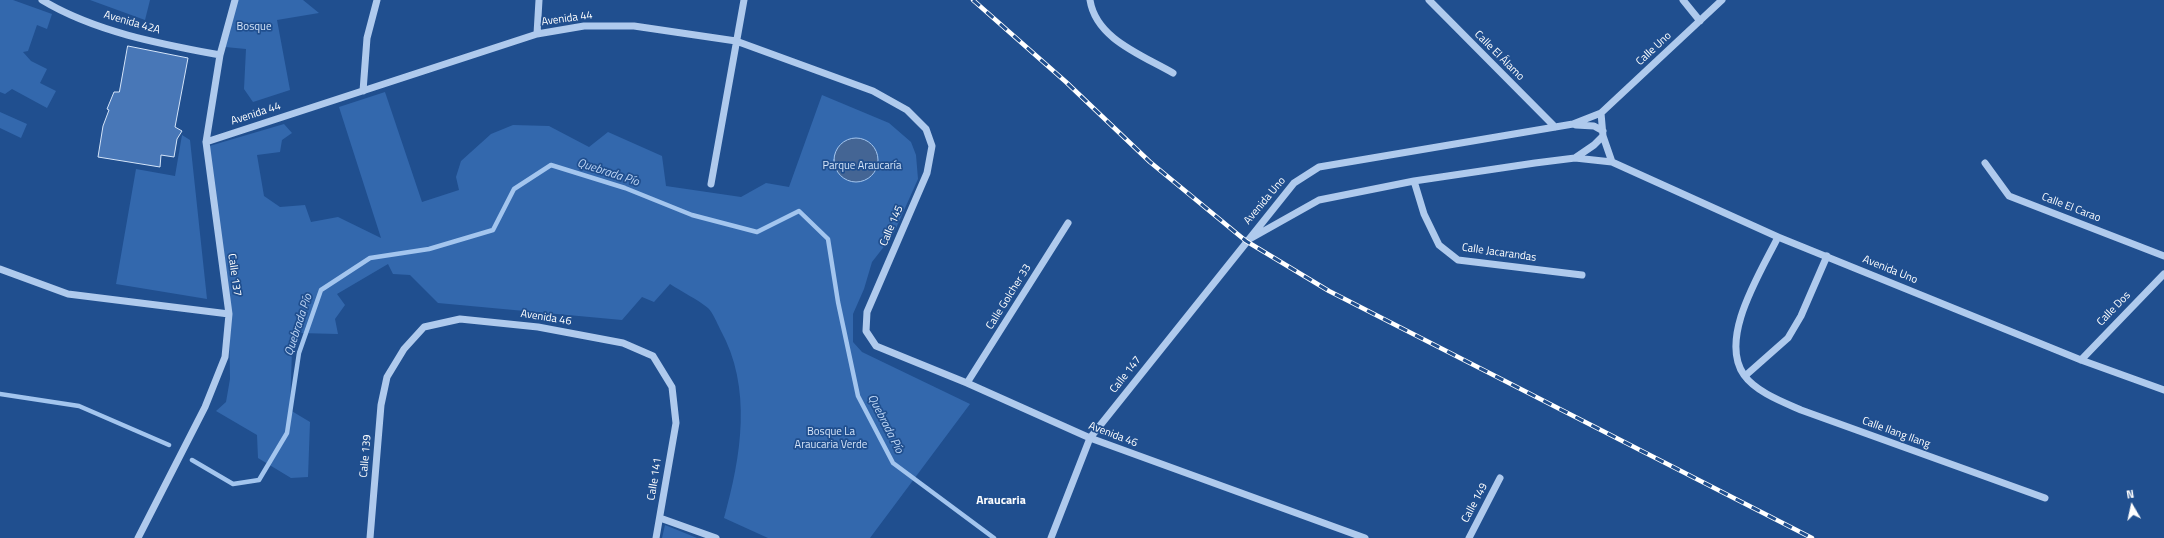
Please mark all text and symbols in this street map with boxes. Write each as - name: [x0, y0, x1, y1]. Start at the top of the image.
- street label: Avenida 42A: [102, 9, 162, 37]
- street label: Avenida 44: [541, 9, 593, 29]
- park label: Bosque: [237, 20, 271, 34]
- street label: Calle El Álamo: [1471, 28, 1527, 84]
- street label: Calle Uno: [1634, 29, 1674, 69]
- street label: Avenida 44: [229, 100, 283, 128]
- water label: Quebrada Pío: [575, 156, 641, 190]
- park label: Parque Araucaría: [823, 159, 901, 173]
- street label: Avenida Uno: [1241, 175, 1289, 227]
- street label: Calle El Carao: [2040, 191, 2102, 225]
- street label: Calle 145: [878, 204, 906, 248]
- street label: Calle Jacarandas: [1461, 241, 1537, 265]
- street label: Calle 137: [224, 253, 244, 297]
- street label: Avenida Uno: [1861, 253, 1919, 287]
- street label: Calle Golcher 33: [984, 262, 1034, 332]
- street label: Calle Dos: [2094, 289, 2134, 329]
- water label: Quebrada Pío: [282, 292, 316, 358]
- street label: Avenida 46: [520, 307, 572, 329]
- street label: Calle 147: [1108, 354, 1144, 396]
- water label: Quebrada Pío: [864, 392, 906, 456]
- street label: Calle Ilang Ilang: [1860, 415, 1932, 451]
- street label: Avenida 46: [1087, 420, 1139, 450]
- park label: Bosque La Araucaria Verde: [795, 425, 867, 451]
- street label: Calle 139: [358, 434, 374, 478]
- street label: Calle 141: [645, 457, 665, 501]
- street label: Calle 149: [1459, 481, 1491, 525]
- north arrow: [2112, 486, 2152, 526]
- text: N: [2125, 486, 2135, 503]
- district label: Araucaria: [976, 494, 1026, 508]

